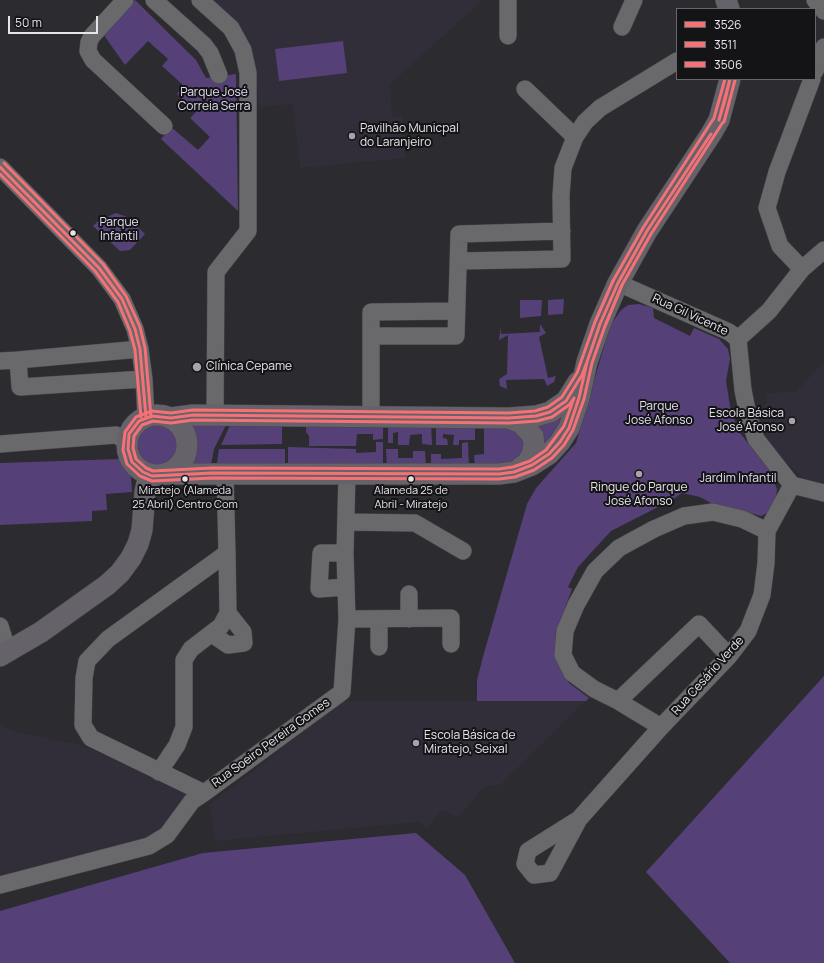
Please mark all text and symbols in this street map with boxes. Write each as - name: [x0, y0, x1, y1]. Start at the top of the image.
- scale bar: [10, 8, 100, 34]
- legend: [676, 8, 816, 80]
- text: 50 m: [15, 14, 42, 31]
- text: 3526: [714, 16, 742, 33]
- text: 3511: [714, 36, 737, 53]
- text: 3506: [714, 56, 742, 73]
- park label: Parque José Correia Serra: [178, 86, 250, 114]
- place label: Pavilhão Municpal do Laranjeiro: [360, 122, 459, 150]
- marker: Pavilhão Municpal do Laranjeiro: [347, 131, 357, 141]
- park label: Parque Infantil: [99, 216, 139, 244]
- unlabelled marker: [68, 228, 78, 238]
- street label: Rua Gil Vicente: [650, 291, 730, 339]
- place label: Clínica Cepame: [206, 360, 292, 374]
- marker: Clínica Cepame: [191, 361, 203, 373]
- park label: Parque José Afonso: [625, 400, 693, 428]
- place label: Escola Básica José Afonso: [709, 407, 784, 435]
- marker: Escola Básica José Afonso: [787, 416, 797, 426]
- marker: Ringue do Parque José Afonso: [634, 469, 644, 479]
- park label: Jardim Infantil: [699, 472, 777, 486]
- marker: Miratejo (Alameda 25 Abril) Centro Com: [180, 474, 190, 484]
- marker: Alameda 25 de Abril - Miratejo: [406, 474, 416, 484]
- place label: Ringue do Parque José Afonso: [591, 481, 687, 509]
- place label: Miratejo (Alameda 25 Abril) Centro Com: [132, 484, 238, 510]
- place label: Alameda 25 de Abril - Miratejo: [374, 484, 448, 510]
- street label: Rua Cesário Verde: [669, 634, 747, 718]
- street label: Rua Soeiro Pereira Gomes: [209, 695, 333, 791]
- place label: Escola Básica de Miratejo, Seixal: [424, 729, 515, 757]
- marker: Escola Básica de Miratejo, Seixal: [411, 738, 421, 748]

